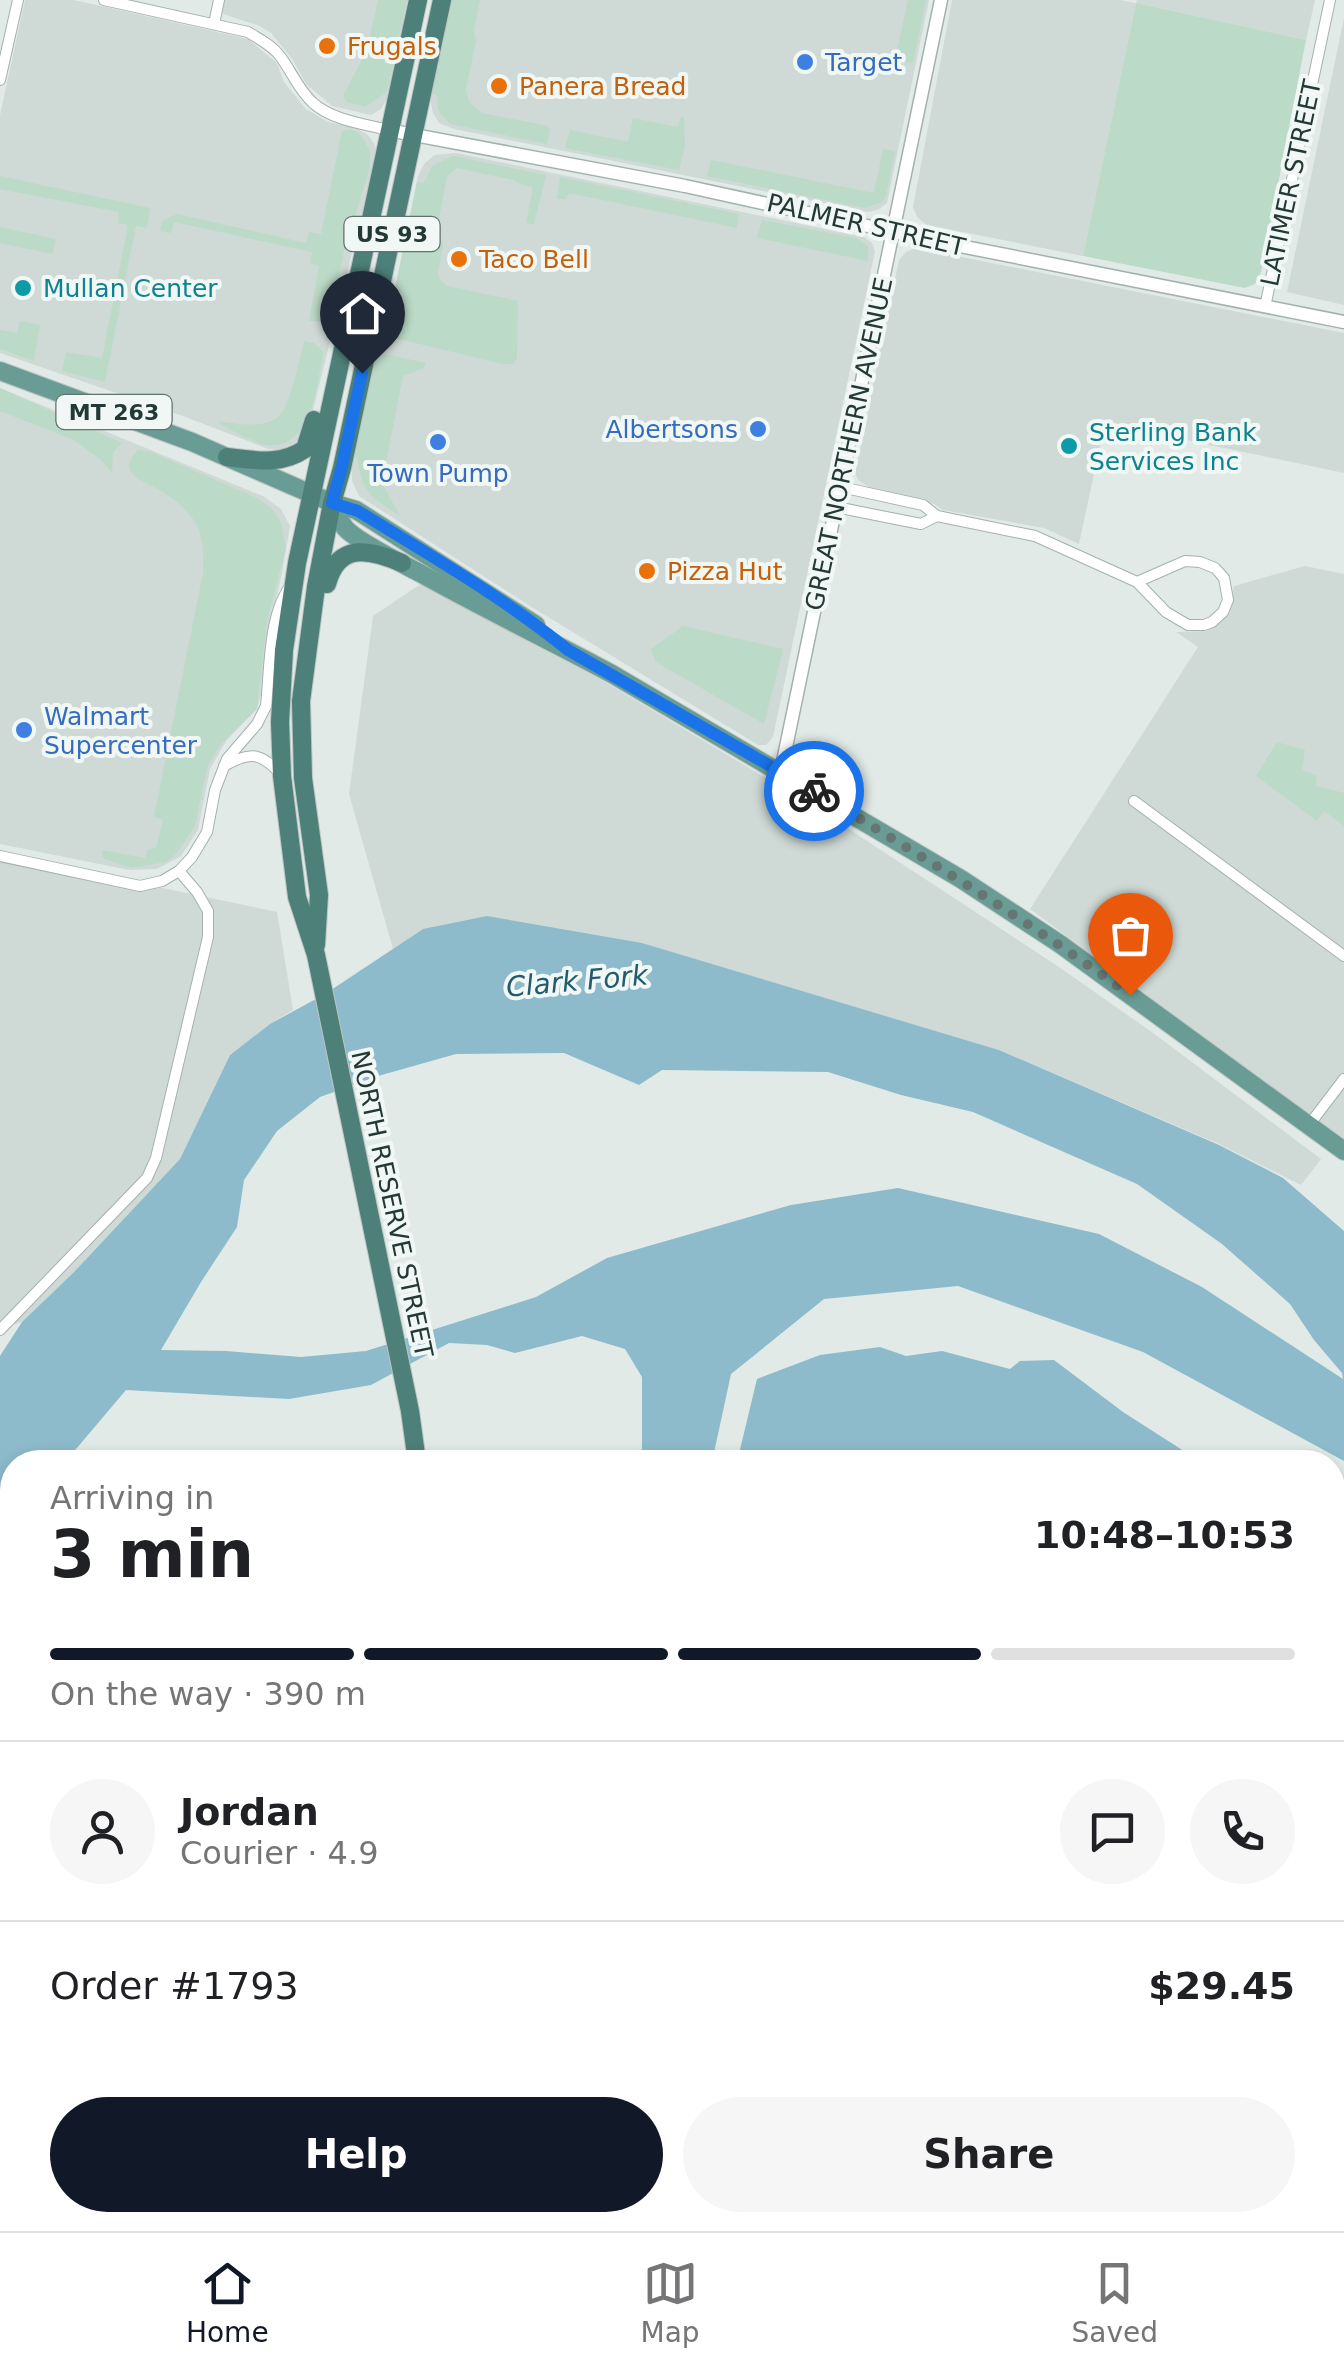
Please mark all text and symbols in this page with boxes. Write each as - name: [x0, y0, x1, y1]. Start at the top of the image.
- place label: Frugals: [347, 32, 437, 61]
- marker: Frugals: [316, 35, 338, 57]
- place label: Target: [824, 48, 903, 77]
- marker: Target: [794, 51, 816, 73]
- place label: Panera Bread: [519, 72, 687, 101]
- marker: Panera Bread: [488, 75, 510, 97]
- street label: LATIMER STREET: [1255, 76, 1327, 289]
- street label: PALMER STREET: [764, 188, 969, 262]
- road number: US 93: [344, 217, 440, 251]
- place label: Taco Bell: [478, 245, 589, 274]
- marker: Taco Bell: [448, 248, 470, 270]
- pin: [320, 271, 405, 374]
- place label: Mullan Center: [43, 274, 218, 303]
- street label: GREAT NORTHERN AVENUE: [799, 275, 899, 613]
- marker: Mullan Center: [12, 277, 34, 299]
- icon: home: [335, 286, 390, 341]
- road number: MT 263: [56, 395, 172, 429]
- place label: Albertsons: [605, 415, 738, 444]
- marker: Albertsons: [747, 418, 769, 440]
- place label: Sterling Bank Services Inc: [1089, 418, 1257, 476]
- marker: Town Pump: [427, 431, 449, 453]
- marker: Sterling Bank Services Inc: [1058, 435, 1080, 457]
- place label: Town Pump: [366, 459, 509, 488]
- place label: Pizza Hut: [667, 557, 783, 586]
- marker: Pizza Hut: [636, 560, 658, 582]
- place label: Walmart Supercenter: [44, 702, 198, 760]
- marker: Walmart Supercenter: [13, 719, 35, 741]
- courier: [764, 741, 864, 841]
- icon: bike: [787, 764, 842, 819]
- pin: [1088, 893, 1173, 996]
- icon: bag: [1103, 908, 1158, 963]
- water label: Clark Fork: [505, 958, 651, 1004]
- street label: NORTH RESERVE STREET: [345, 1048, 439, 1361]
- text: Arriving in: [50, 1479, 214, 1517]
- text: 10:48–10:53: [1034, 1513, 1295, 1557]
- text: 3 min: [50, 1517, 254, 1592]
- text: On the way · 390 m: [50, 1675, 366, 1713]
- button: person: [50, 1779, 155, 1884]
- button: chat: [1060, 1779, 1165, 1884]
- button: phone: [1190, 1779, 1295, 1884]
- text: Jordan: [180, 1790, 319, 1834]
- text: Courier · 4.9: [180, 1834, 379, 1872]
- text: Order #1793: [50, 1964, 299, 2008]
- text: $29.45: [1148, 1964, 1295, 2008]
- button: Help: [50, 2097, 663, 2212]
- button: Share: [683, 2097, 1295, 2212]
- tab: Home: [186, 2256, 269, 2349]
- tab: Map: [641, 2256, 700, 2349]
- tab: Saved: [1072, 2256, 1158, 2349]

